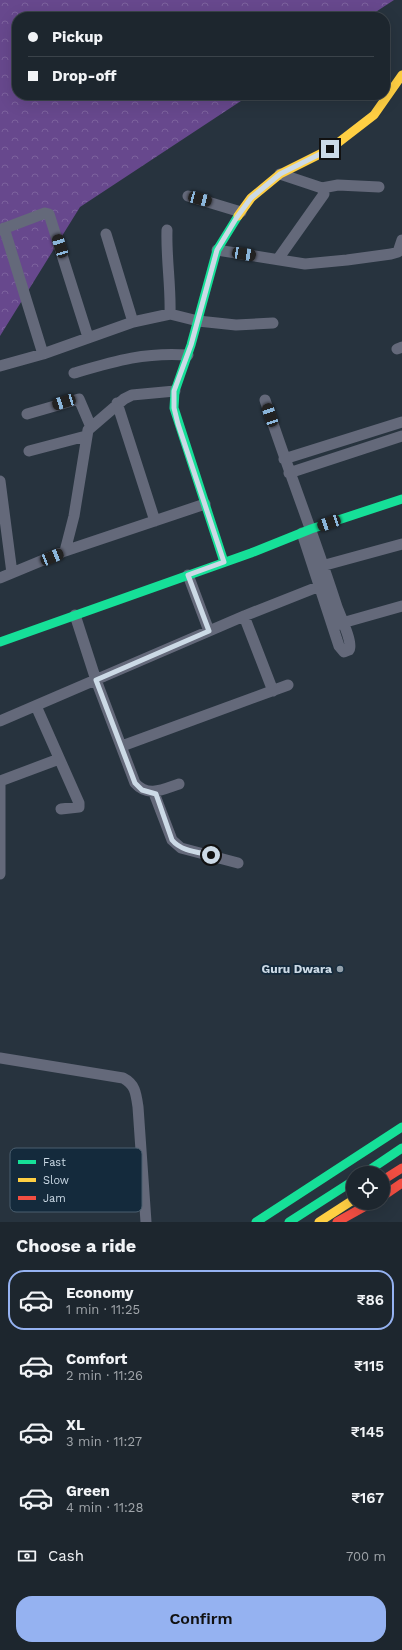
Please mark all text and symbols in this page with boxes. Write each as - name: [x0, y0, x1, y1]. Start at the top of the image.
- text: Pickup: [52, 28, 103, 46]
- text: Drop-off: [52, 67, 117, 85]
- route end: [321, 140, 339, 158]
- car: [187, 190, 213, 208]
- car: [51, 233, 69, 259]
- car: [231, 246, 257, 262]
- car: [51, 393, 77, 411]
- car: [261, 402, 279, 428]
- car: [316, 513, 342, 533]
- car: [39, 547, 65, 567]
- route start: [202, 846, 220, 864]
- place label: Guru Dwara: [262, 962, 332, 976]
- marker: Guru Dwara: [335, 964, 345, 974]
- legend: [10, 1148, 142, 1212]
- text: Fast: [43, 1156, 66, 1169]
- map controls: [346, 1166, 390, 1210]
- button: locate: [346, 1166, 390, 1210]
- text: Slow: [43, 1174, 69, 1187]
- text: Jam: [43, 1192, 66, 1205]
- text: Choose a ride: [16, 1235, 136, 1256]
- icon: car: [18, 1282, 54, 1318]
- text: Economy: [66, 1284, 133, 1302]
- text: ₹86: [357, 1291, 384, 1309]
- text: 1 min · 11:25: [66, 1302, 140, 1317]
- icon: car: [18, 1348, 54, 1384]
- text: Comfort: [66, 1350, 127, 1368]
- text: ₹115: [354, 1357, 384, 1375]
- text: 2 min · 11:26: [66, 1368, 143, 1383]
- icon: car: [18, 1414, 54, 1450]
- text: XL: [66, 1416, 85, 1434]
- text: ₹145: [351, 1423, 384, 1441]
- text: 3 min · 11:27: [66, 1434, 142, 1449]
- icon: car: [18, 1480, 54, 1516]
- text: Green: [66, 1482, 110, 1500]
- text: ₹167: [351, 1489, 384, 1507]
- text: 4 min · 11:28: [66, 1500, 143, 1515]
- icon: cash: [16, 1545, 38, 1567]
- text: Cash: [48, 1547, 84, 1565]
- text: 700 m: [346, 1549, 386, 1564]
- button: Confirm: [16, 1596, 386, 1642]

